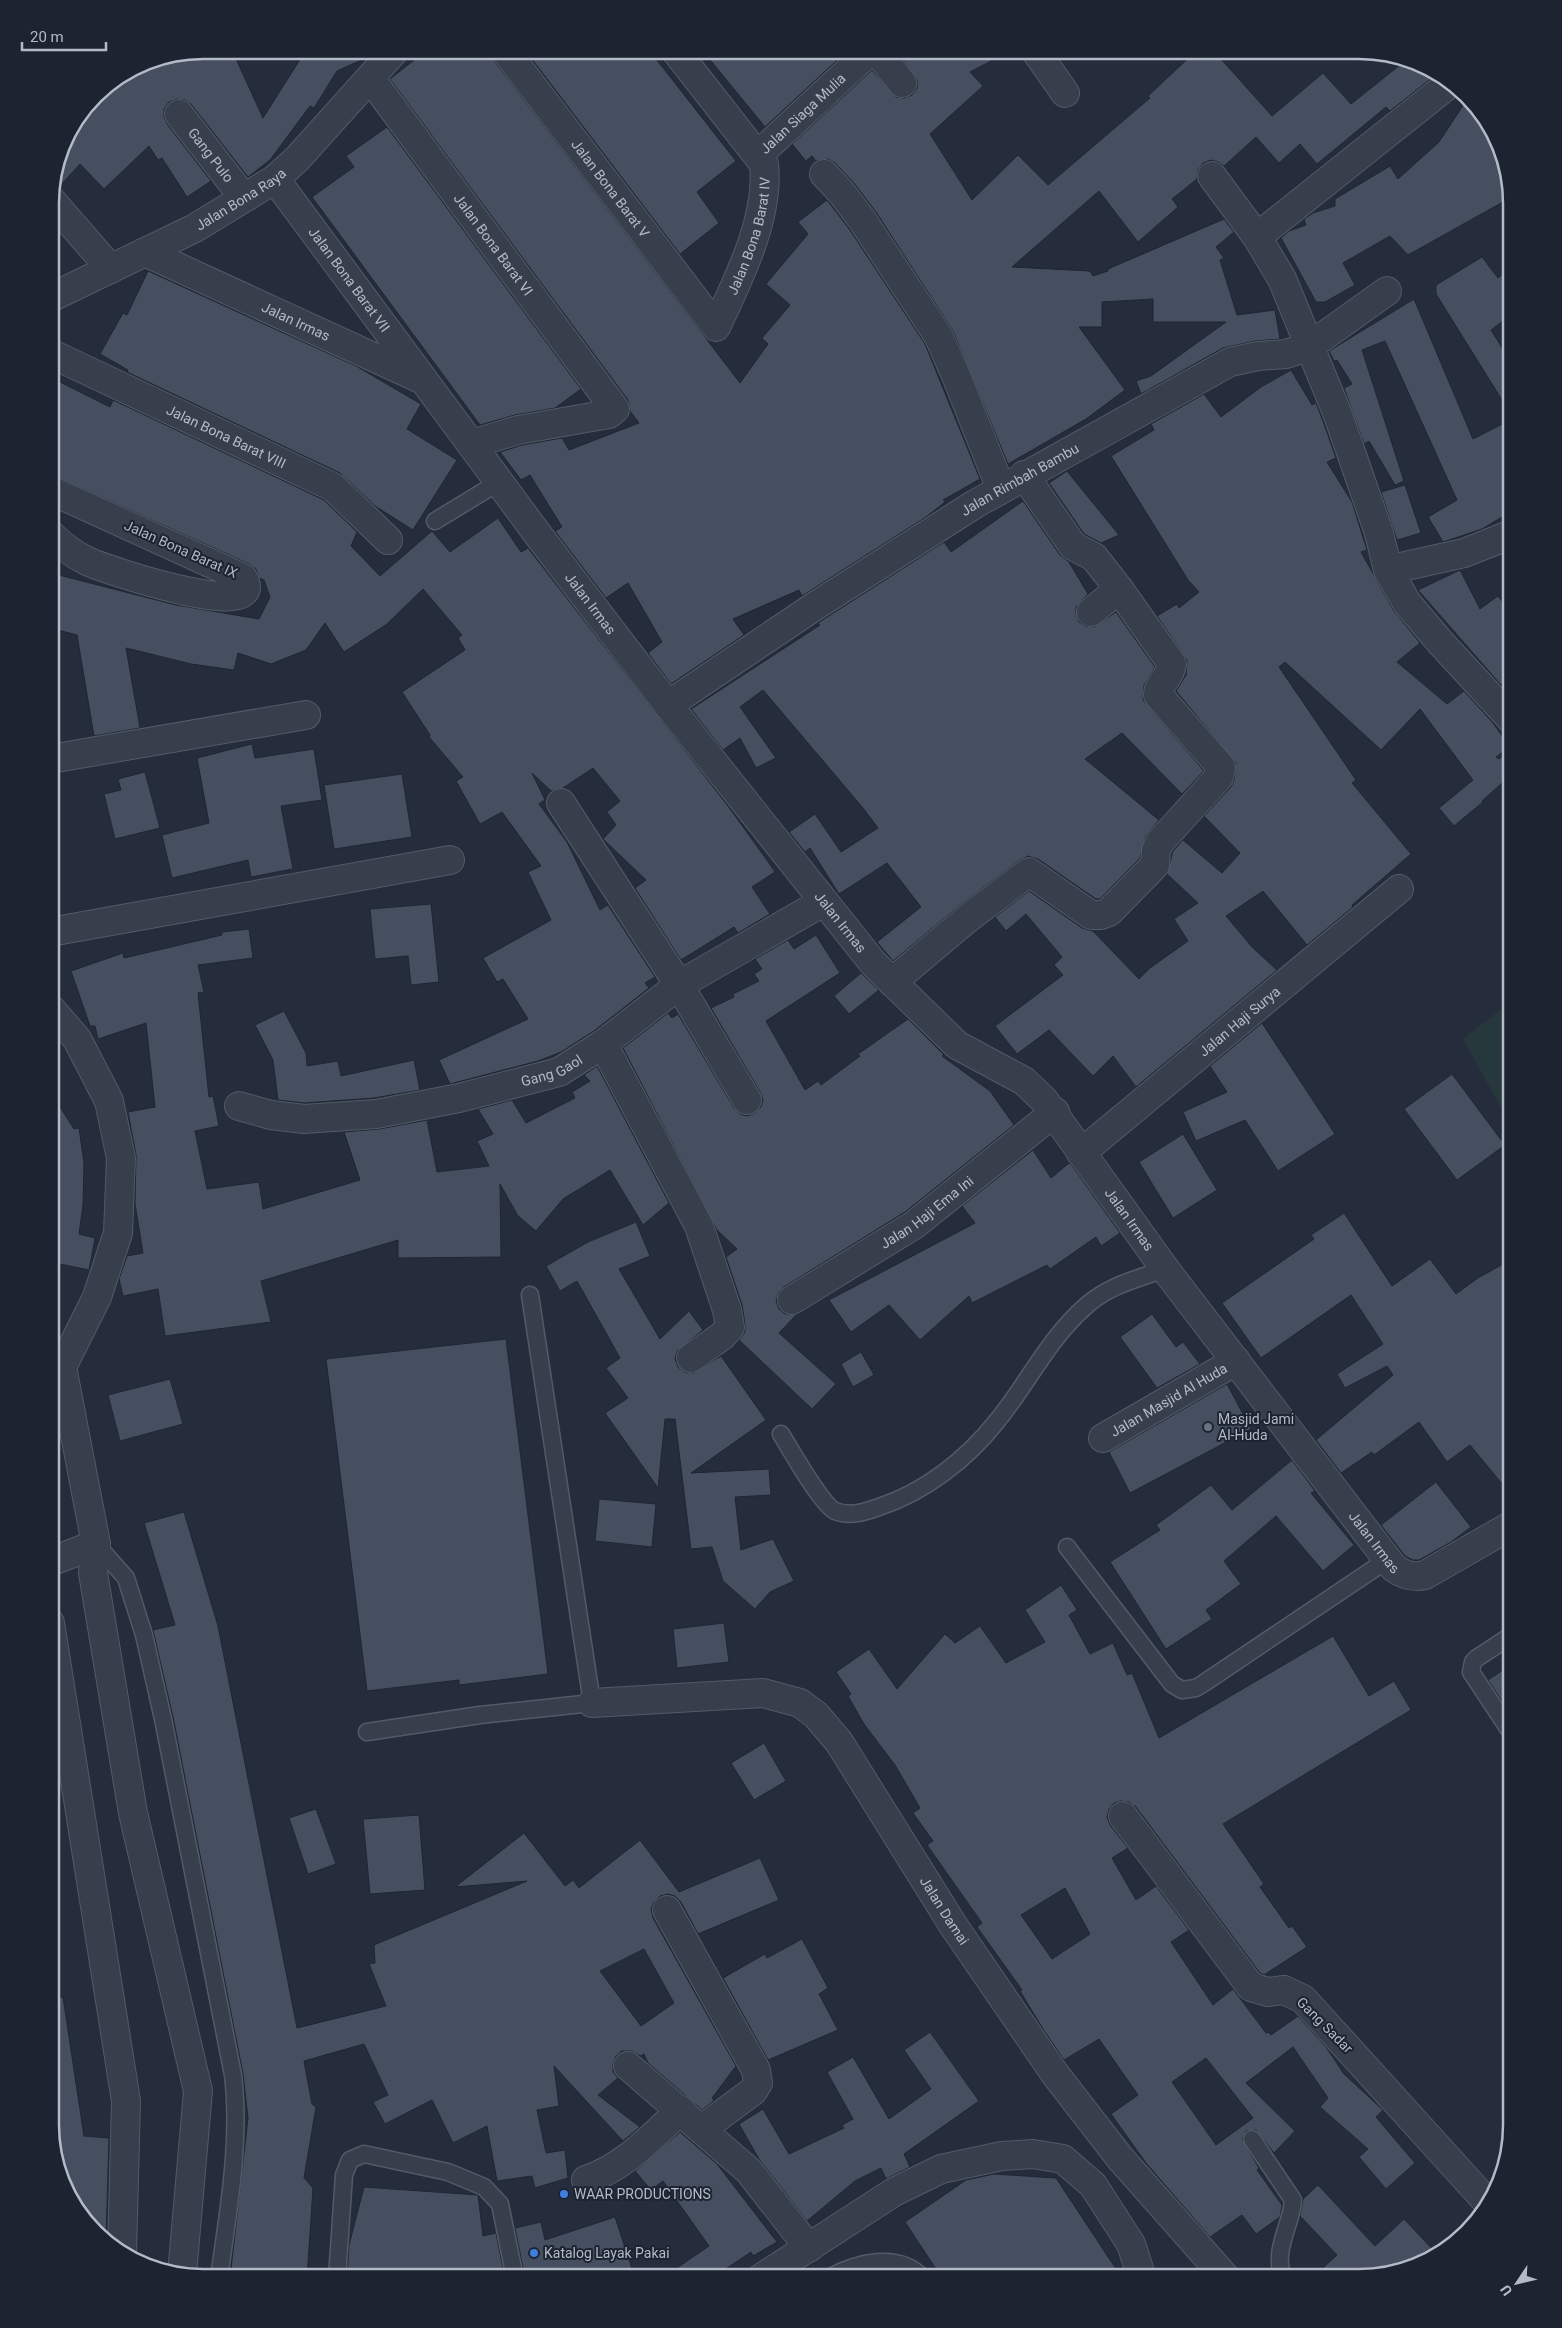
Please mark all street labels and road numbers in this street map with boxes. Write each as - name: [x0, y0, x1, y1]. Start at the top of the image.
- street label: Jalan Siaga Mulia: [757, 70, 849, 157]
- street label: Gang Pulo: [185, 125, 237, 185]
- street label: Jalan Bona Barat V: [568, 136, 653, 241]
- street label: Jalan Bona Raya: [193, 165, 289, 234]
- street label: Jalan Bona Barat IV: [724, 177, 773, 297]
- street label: Jalan Bona Barat VI: [451, 191, 536, 299]
- street label: Jalan Bona Barat VII: [305, 224, 393, 335]
- street label: Jalan Irmas: [259, 299, 332, 344]
- street label: Jalan Bona Barat VIII: [164, 401, 288, 472]
- street label: Jalan Rimbah Bambu: [958, 440, 1082, 519]
- street label: Jalan Bona Barat IX: [122, 517, 240, 581]
- street label: Jalan Irmas: [562, 570, 619, 638]
- street label: Jalan Irmas: [811, 888, 870, 956]
- street label: Jalan Haji Surya: [1196, 983, 1283, 1060]
- street label: Gang Gaol: [519, 1051, 585, 1090]
- street label: Jalan Haji Ema Ini: [877, 1173, 977, 1252]
- street label: Jalan Irmas: [1102, 1185, 1157, 1254]
- street label: Jalan Masjid Al Huda: [1108, 1360, 1230, 1440]
- street label: Jalan Irmas: [1346, 1508, 1402, 1577]
- street label: Jalan Damai: [917, 1874, 972, 1948]
- street label: Gang Sadar: [1294, 1994, 1356, 2056]

